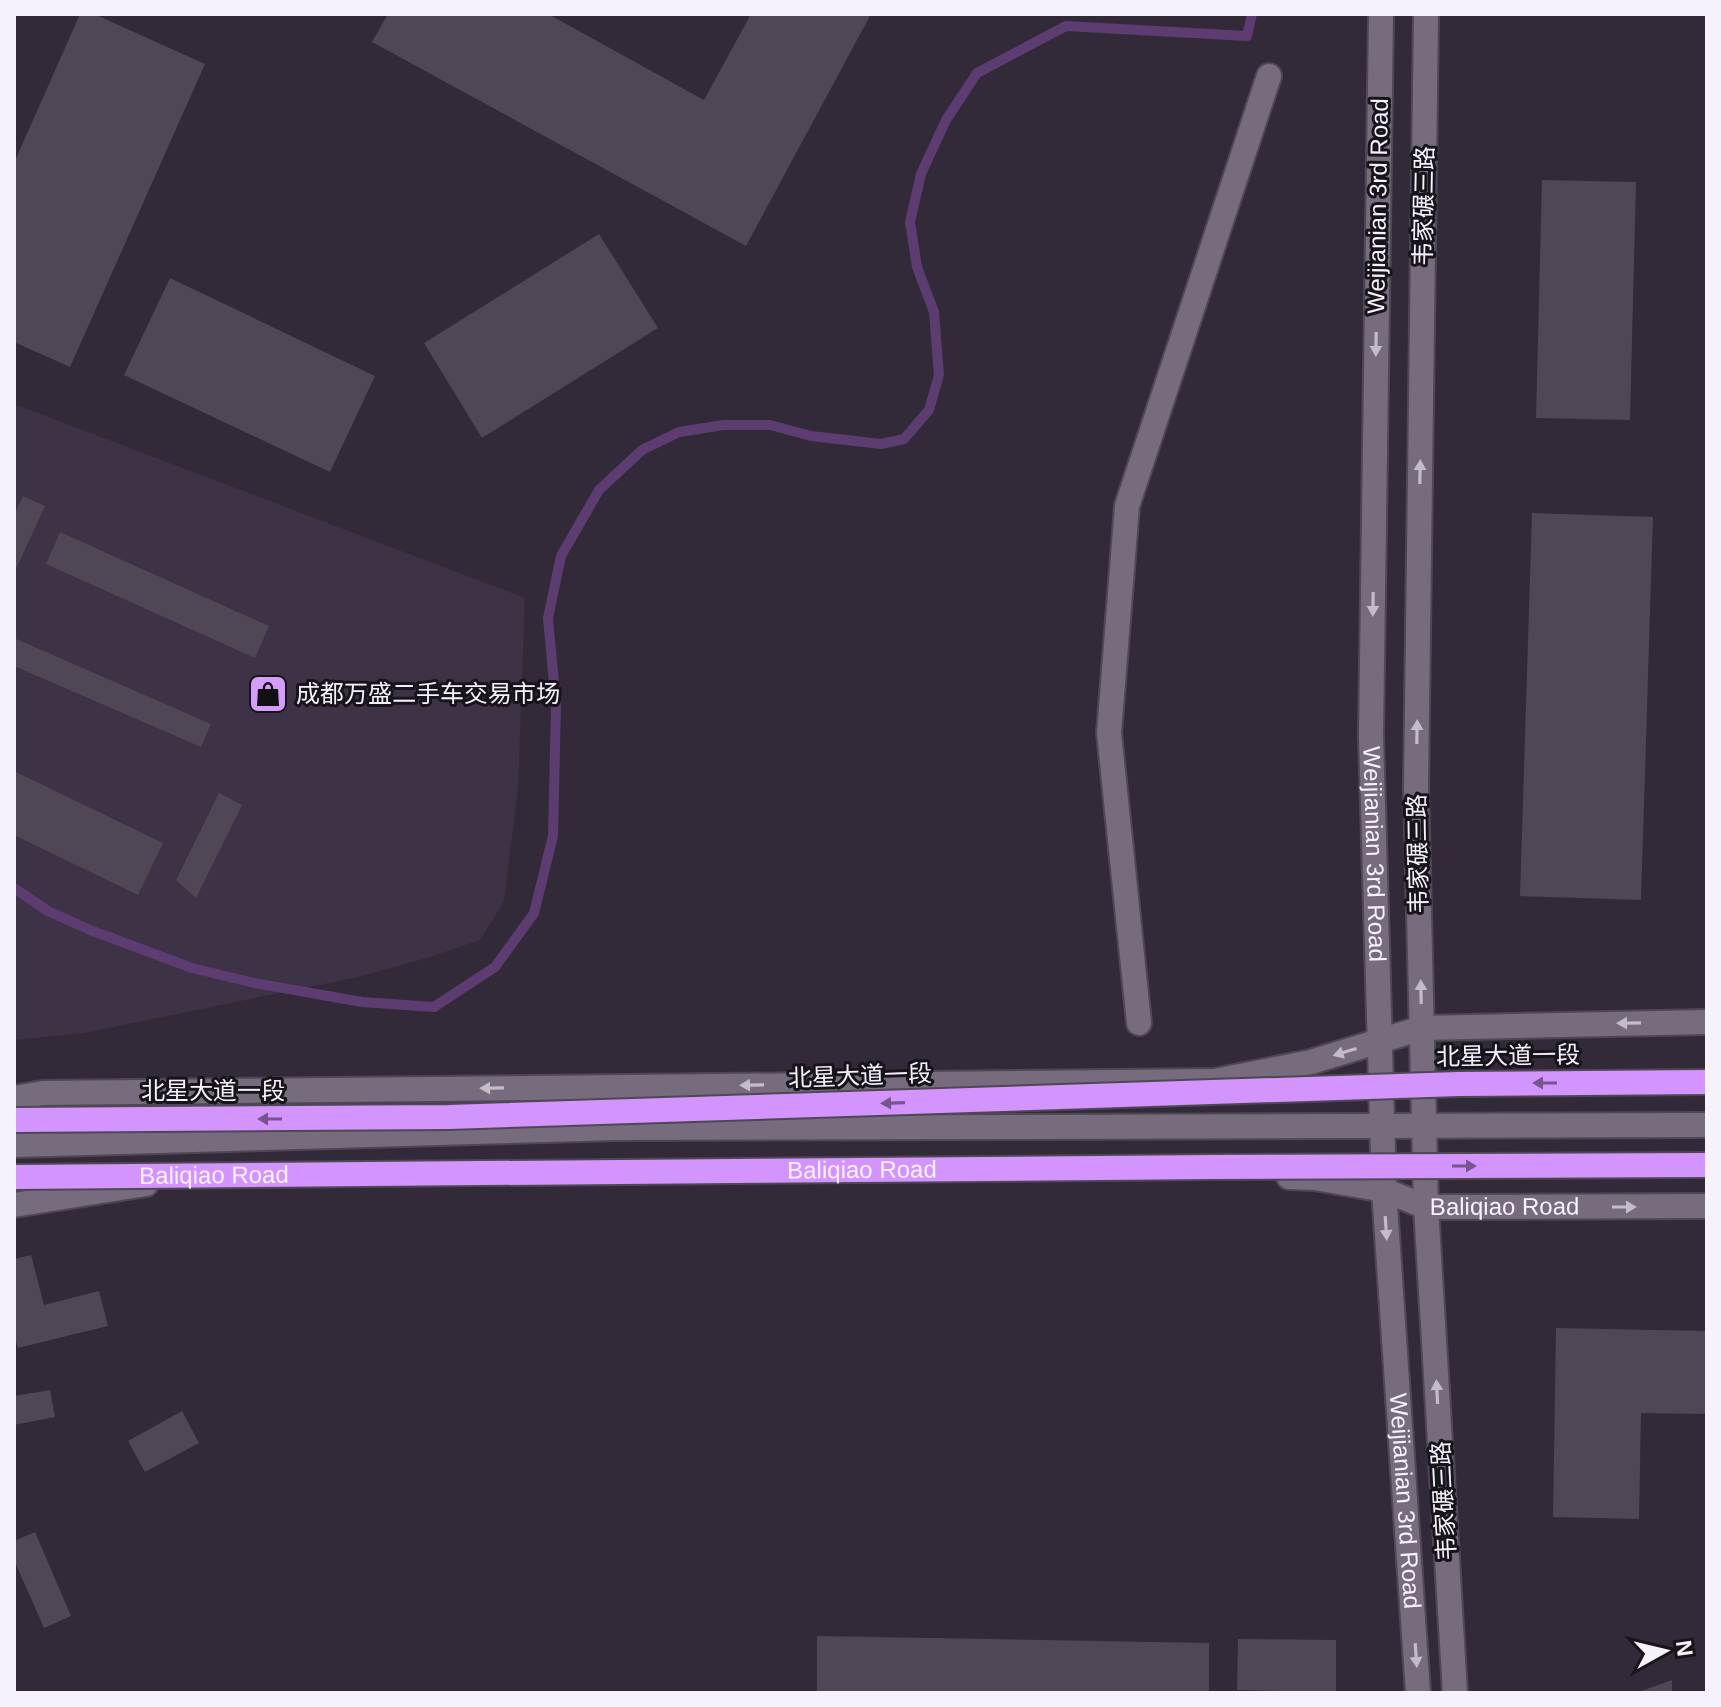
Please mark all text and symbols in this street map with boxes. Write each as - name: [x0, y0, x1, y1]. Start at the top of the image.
- street label: Weijianian 3rd Road: [1362, 98, 1393, 314]
- street label: 韦家碾三路: [1409, 146, 1438, 266]
- one-way arrow: [1370, 332, 1382, 357]
- one-way arrow: [1414, 459, 1427, 484]
- one-way arrow: [1367, 592, 1379, 617]
- shop icon: 成都万盛二手车交易市场: [247, 673, 289, 715]
- place label: 成都万盛二手车交易市场: [296, 680, 560, 707]
- one-way arrow: [1411, 719, 1423, 744]
- street label: Weijianian 3rd Road: [1358, 746, 1391, 962]
- street label: 韦家碾三路: [1403, 794, 1432, 914]
- one-way arrow: [1415, 979, 1427, 1004]
- one-way arrow: [1616, 1017, 1641, 1030]
- street label: 北星大道一段: [1436, 1041, 1580, 1070]
- one-way arrow: [1332, 1046, 1356, 1059]
- street label: 北星大道一段: [788, 1059, 932, 1092]
- street label: 北星大道一段: [141, 1077, 285, 1104]
- one-way arrow: [1532, 1077, 1557, 1089]
- one-way arrow: [739, 1079, 764, 1092]
- one-way arrow: [479, 1082, 504, 1094]
- one-way arrow: [880, 1096, 905, 1109]
- one-way arrow: [257, 1112, 282, 1125]
- street label: Baliqiao Road: [787, 1155, 937, 1184]
- one-way arrow: [1452, 1160, 1477, 1172]
- street label: Baliqiao Road: [139, 1161, 289, 1189]
- street label: Baliqiao Road: [1430, 1192, 1579, 1220]
- one-way arrow: [1612, 1201, 1637, 1213]
- one-way arrow: [1380, 1216, 1393, 1241]
- one-way arrow: [1430, 1379, 1443, 1404]
- street label: Weijianian 3rd Road: [1385, 1392, 1426, 1610]
- street label: 韦家碾三路: [1427, 1440, 1460, 1562]
- north arrow: [1625, 1611, 1705, 1691]
- text: N: [1671, 1639, 1698, 1658]
- one-way arrow: [1410, 1643, 1423, 1668]

